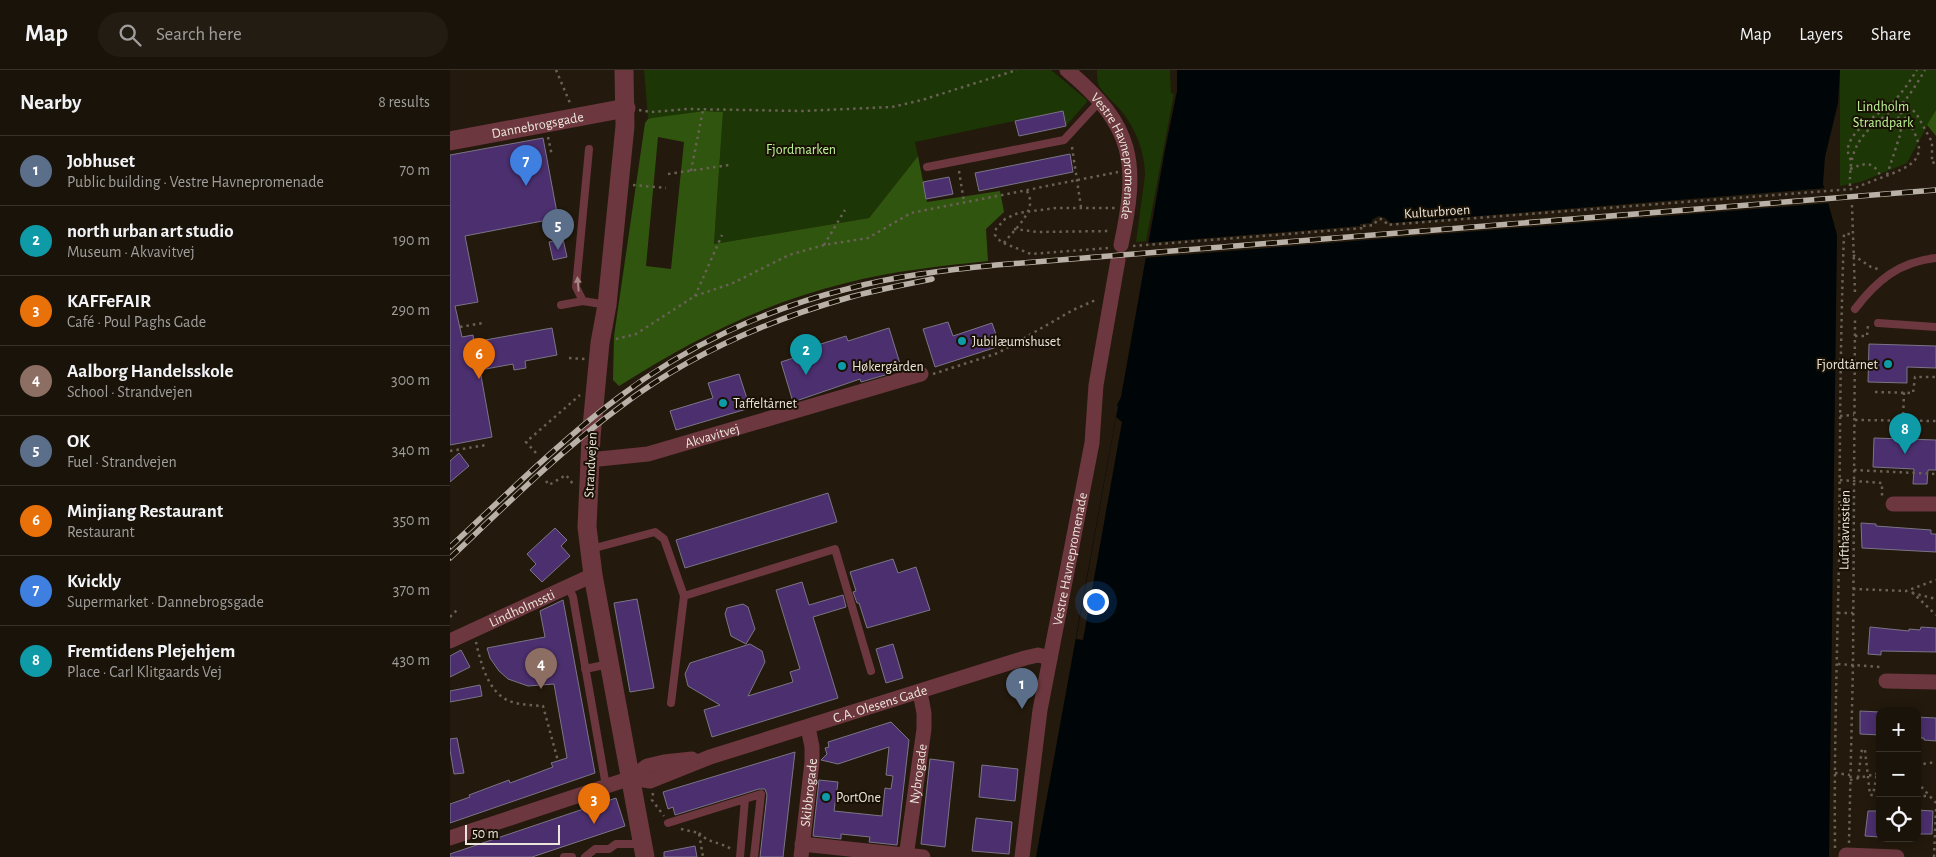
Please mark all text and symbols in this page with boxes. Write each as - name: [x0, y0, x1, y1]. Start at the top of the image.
- search box: [98, 12, 448, 57]
- icon: search: [116, 21, 144, 49]
- text: Map: [25, 22, 68, 46]
- text: Search here: [156, 25, 242, 44]
- text: Map: [1740, 26, 1771, 44]
- text: Layers: [1799, 26, 1843, 44]
- text: Share: [1871, 26, 1911, 44]
- street label: Vestre Havnepromenade: [1088, 91, 1136, 221]
- text: Nearby: [20, 92, 81, 113]
- text: 8 results: [378, 94, 430, 110]
- park label: Lindholm Strandpark: [1853, 100, 1914, 130]
- street label: Dannebrogsgade: [490, 110, 585, 141]
- park label: Fjordmarken: [766, 143, 836, 157]
- pin: 7: [510, 145, 542, 186]
- text: Jobhuset: [67, 152, 135, 171]
- text: 1: [33, 162, 39, 178]
- text: 70 m: [399, 162, 430, 178]
- text: Public building · Vestre Havnepromenade: [67, 174, 324, 190]
- street label: Kulturbroen: [1404, 203, 1471, 221]
- pin: 5: [542, 209, 574, 250]
- text: north urban art studio: [67, 222, 234, 241]
- text: 2: [32, 232, 40, 248]
- text: 190 m: [393, 232, 430, 248]
- text: Museum · Akvavitvej: [67, 244, 195, 260]
- one-way arrow: [574, 275, 582, 291]
- text: KAFFeFAIR: [67, 292, 151, 311]
- text: 3: [33, 302, 39, 318]
- text: 290 m: [391, 302, 430, 318]
- text: Café · Poul Paghs Gade: [67, 314, 206, 330]
- pin: 2: [790, 334, 822, 375]
- marker: Jubilæumshuset: [956, 335, 968, 347]
- place label: Jubilæumshuset: [972, 335, 1061, 349]
- pin: 6: [463, 338, 495, 379]
- place label: Fjordtårnet: [1816, 358, 1879, 372]
- marker: Fjordtårnet: [1882, 358, 1894, 370]
- marker: Høkergården: [836, 360, 848, 372]
- place label: Høkergården: [852, 360, 924, 374]
- text: Aalborg Handelsskole: [67, 362, 234, 381]
- text: 4: [32, 372, 40, 388]
- text: 300 m: [391, 372, 430, 388]
- text: School · Strandvejen: [67, 384, 193, 400]
- marker: Taffeltårnet: [717, 397, 729, 409]
- place label: Taffeltårnet: [733, 397, 797, 411]
- pin: 8: [1889, 413, 1921, 454]
- street label: Akvavitvej: [683, 422, 741, 451]
- text: OK: [67, 432, 90, 451]
- street label: Strandvejen: [582, 432, 600, 498]
- text: 5: [33, 442, 39, 458]
- text: 340 m: [392, 442, 430, 458]
- text: Fuel · Strandvejen: [67, 454, 177, 470]
- street label: Lufthavnsstien: [1837, 490, 1853, 570]
- street label: Vestre Havnepromenade: [1051, 491, 1090, 627]
- text: Minjiang Restaurant: [67, 502, 223, 521]
- text: 6: [32, 512, 40, 528]
- text: 350 m: [393, 512, 430, 528]
- text: Restaurant: [67, 524, 135, 540]
- text: Kvickly: [67, 572, 121, 591]
- text: 7: [33, 582, 39, 598]
- text: 370 m: [393, 582, 430, 598]
- street label: Lindholmssti: [487, 588, 557, 630]
- your location: [1083, 589, 1109, 615]
- text: Supermarket · Dannebrogsgade: [67, 594, 264, 610]
- text: Fremtidens Plejehjem: [67, 642, 235, 661]
- pin: 4: [525, 648, 557, 689]
- text: 8: [32, 652, 40, 668]
- text: 430 m: [392, 652, 430, 668]
- text: Place · Carl Klitgaards Vej: [67, 664, 222, 680]
- pin: 1: [1006, 668, 1038, 709]
- street label: C.A. Olesens Gade: [831, 683, 929, 726]
- map controls: [1876, 707, 1921, 842]
- button: +: [1876, 707, 1921, 752]
- street label: Nybrogade: [908, 743, 930, 805]
- button: −: [1876, 752, 1921, 797]
- street label: Skibbrogade: [799, 758, 820, 827]
- pin: 3: [578, 783, 610, 824]
- marker: PortOne: [820, 791, 832, 803]
- place label: PortOne: [836, 791, 881, 805]
- button: locate: [1876, 797, 1921, 842]
- scale bar: [465, 822, 560, 845]
- text: 50 m: [472, 827, 499, 841]

